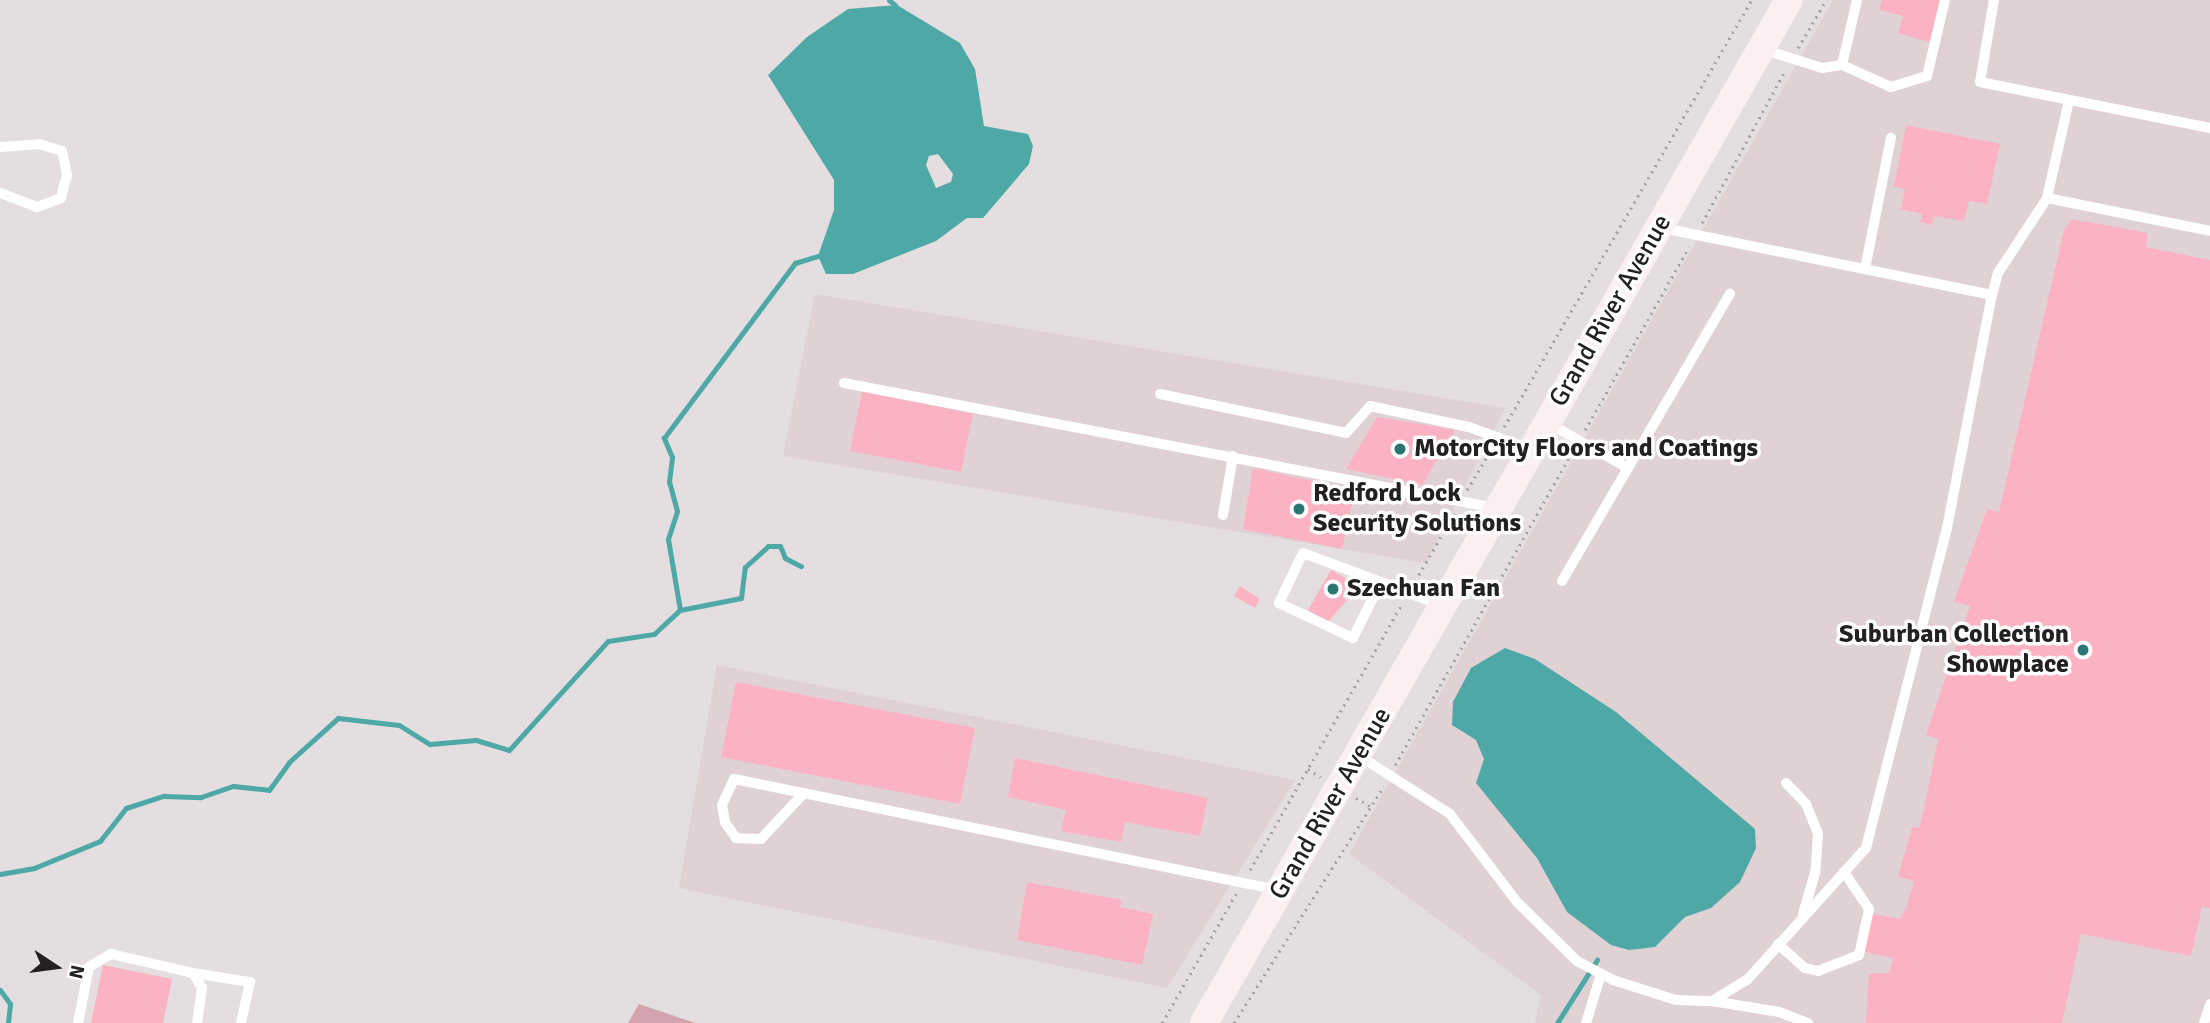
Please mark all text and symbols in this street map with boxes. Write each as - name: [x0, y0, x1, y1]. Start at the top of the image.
- street label: Grand River Avenue: [1543, 209, 1679, 413]
- place label: MotorCity Floors and Coatings: [1414, 433, 1758, 465]
- marker: MotorCity Floors and Coatings: [1392, 441, 1408, 457]
- place label: Redford Lock Security Solutions: [1313, 478, 1521, 540]
- marker: Redford Lock Security Solutions: [1291, 501, 1307, 517]
- place label: Szechuan Fan: [1347, 573, 1500, 605]
- marker: Szechuan Fan: [1325, 581, 1341, 597]
- place label: Suburban Collection Showplace: [1839, 619, 2069, 680]
- marker: Suburban Collection Showplace: [2075, 642, 2091, 658]
- street label: Grand River Avenue: [1263, 702, 1399, 906]
- north arrow: [21, 932, 91, 1002]
- text: N: [63, 963, 90, 981]

